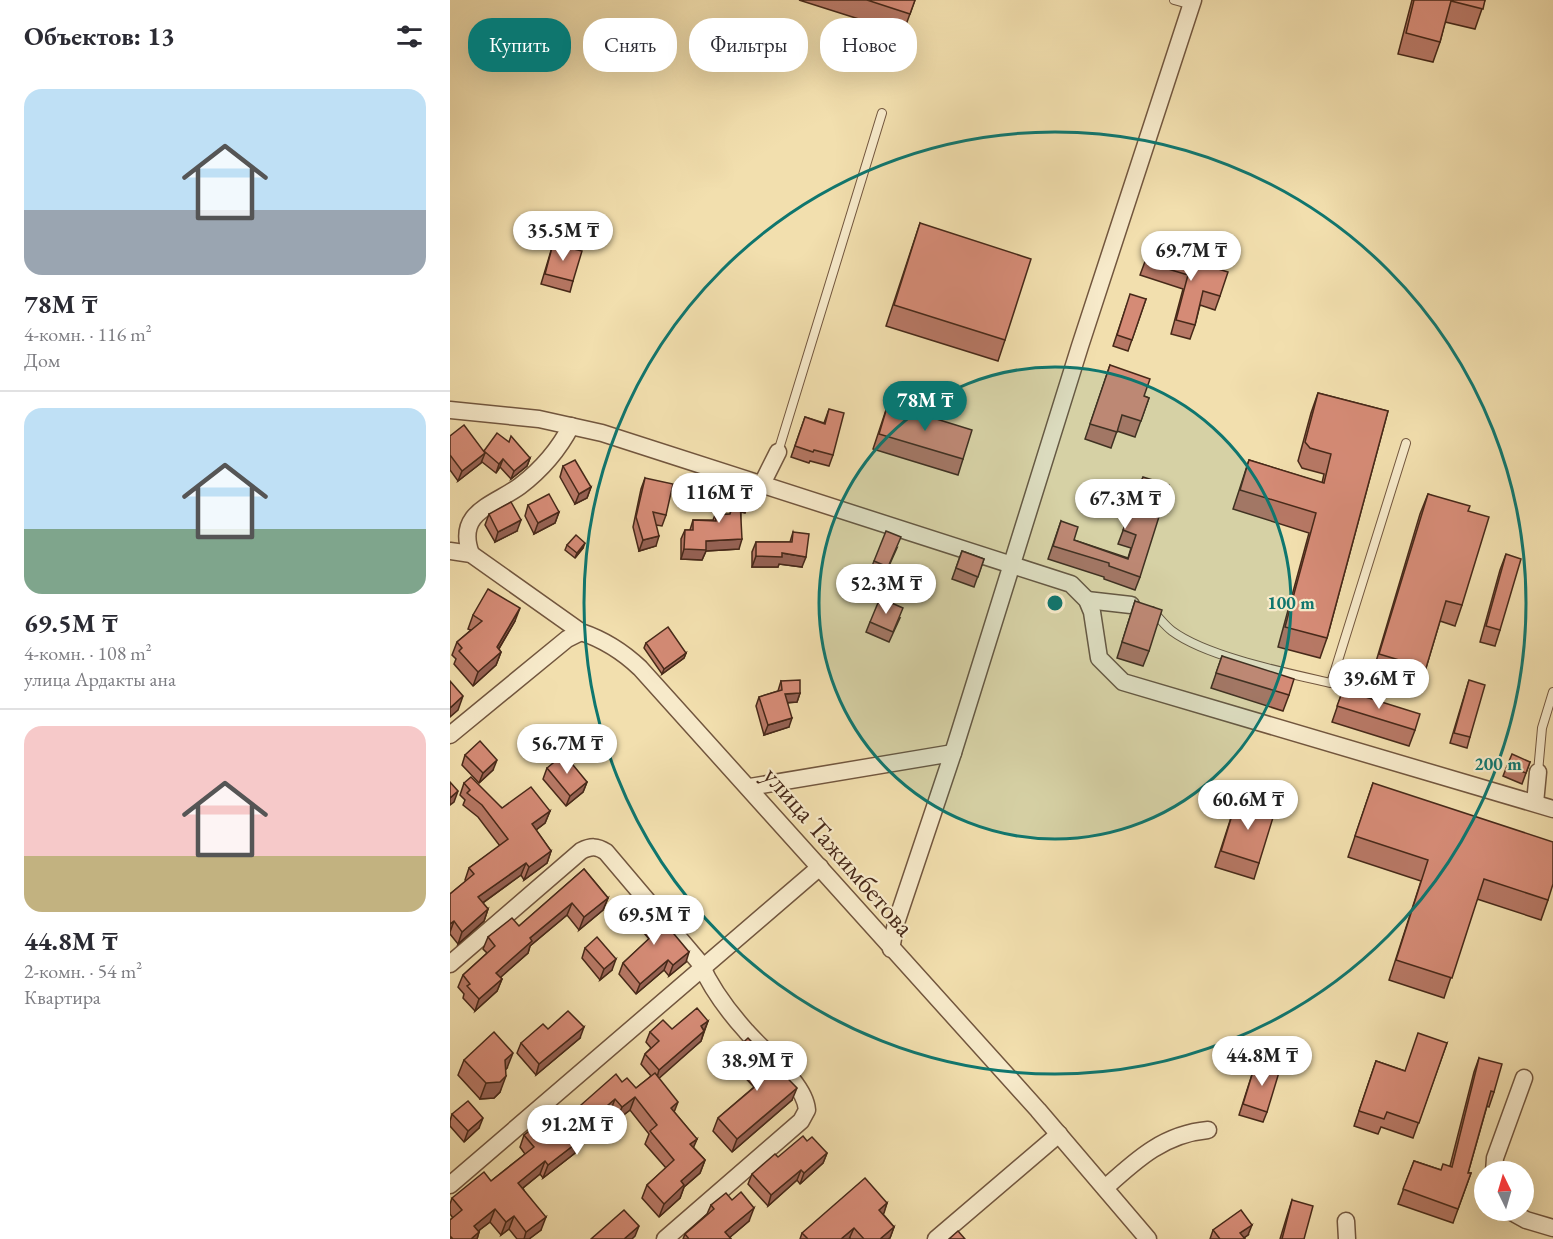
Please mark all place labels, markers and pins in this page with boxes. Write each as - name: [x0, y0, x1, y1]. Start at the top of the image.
- pin: 35.5M ₸: [508, 211, 618, 262]
- pin: 69.7M ₸: [1136, 231, 1246, 282]
- pin: 78M ₸: [883, 381, 967, 432]
- pin: 116M ₸: [670, 473, 768, 524]
- pin: 67.3M ₸: [1070, 479, 1180, 530]
- pin: 52.3M ₸: [831, 564, 941, 615]
- centre of rings: [1045, 593, 1065, 613]
- pin: 39.6M ₸: [1324, 659, 1434, 710]
- pin: 56.7M ₸: [512, 724, 622, 775]
- pin: 60.6M ₸: [1193, 780, 1303, 831]
- pin: 69.5M ₸: [599, 895, 709, 946]
- pin: 44.8M ₸: [1207, 1036, 1317, 1087]
- pin: 38.9M ₸: [702, 1041, 812, 1092]
- pin: 91.2M ₸: [522, 1105, 632, 1156]

